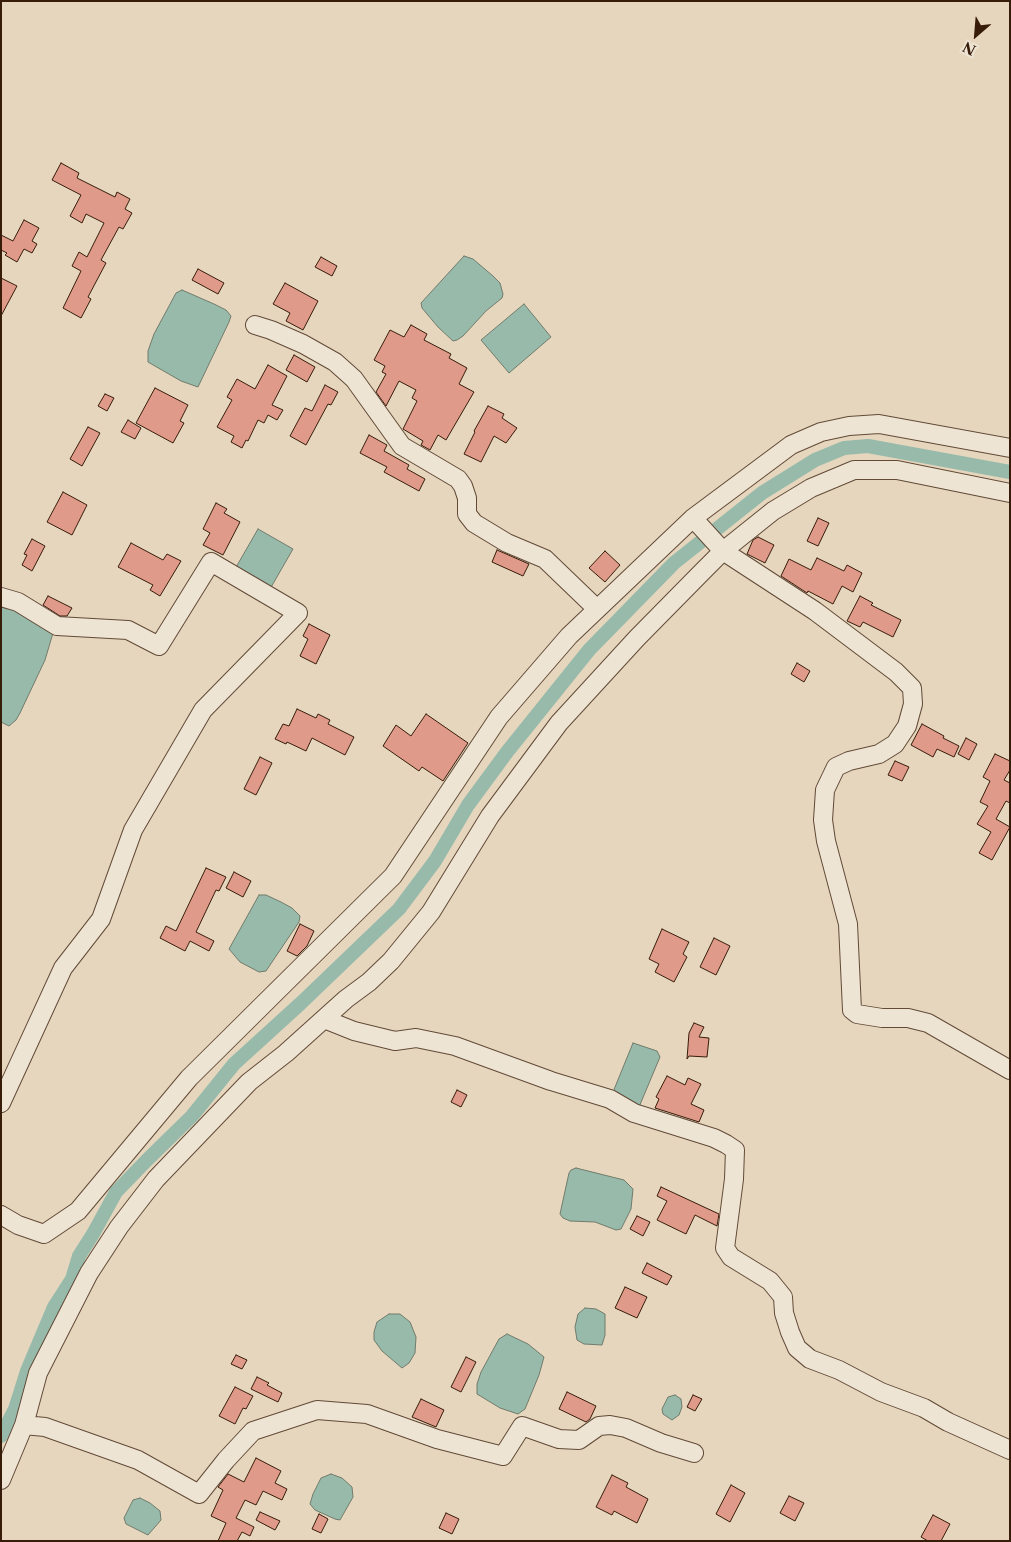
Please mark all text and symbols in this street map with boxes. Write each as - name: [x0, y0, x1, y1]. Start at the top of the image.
- north arrow: [951, 10, 1001, 60]
- text: N: [960, 38, 979, 59]

